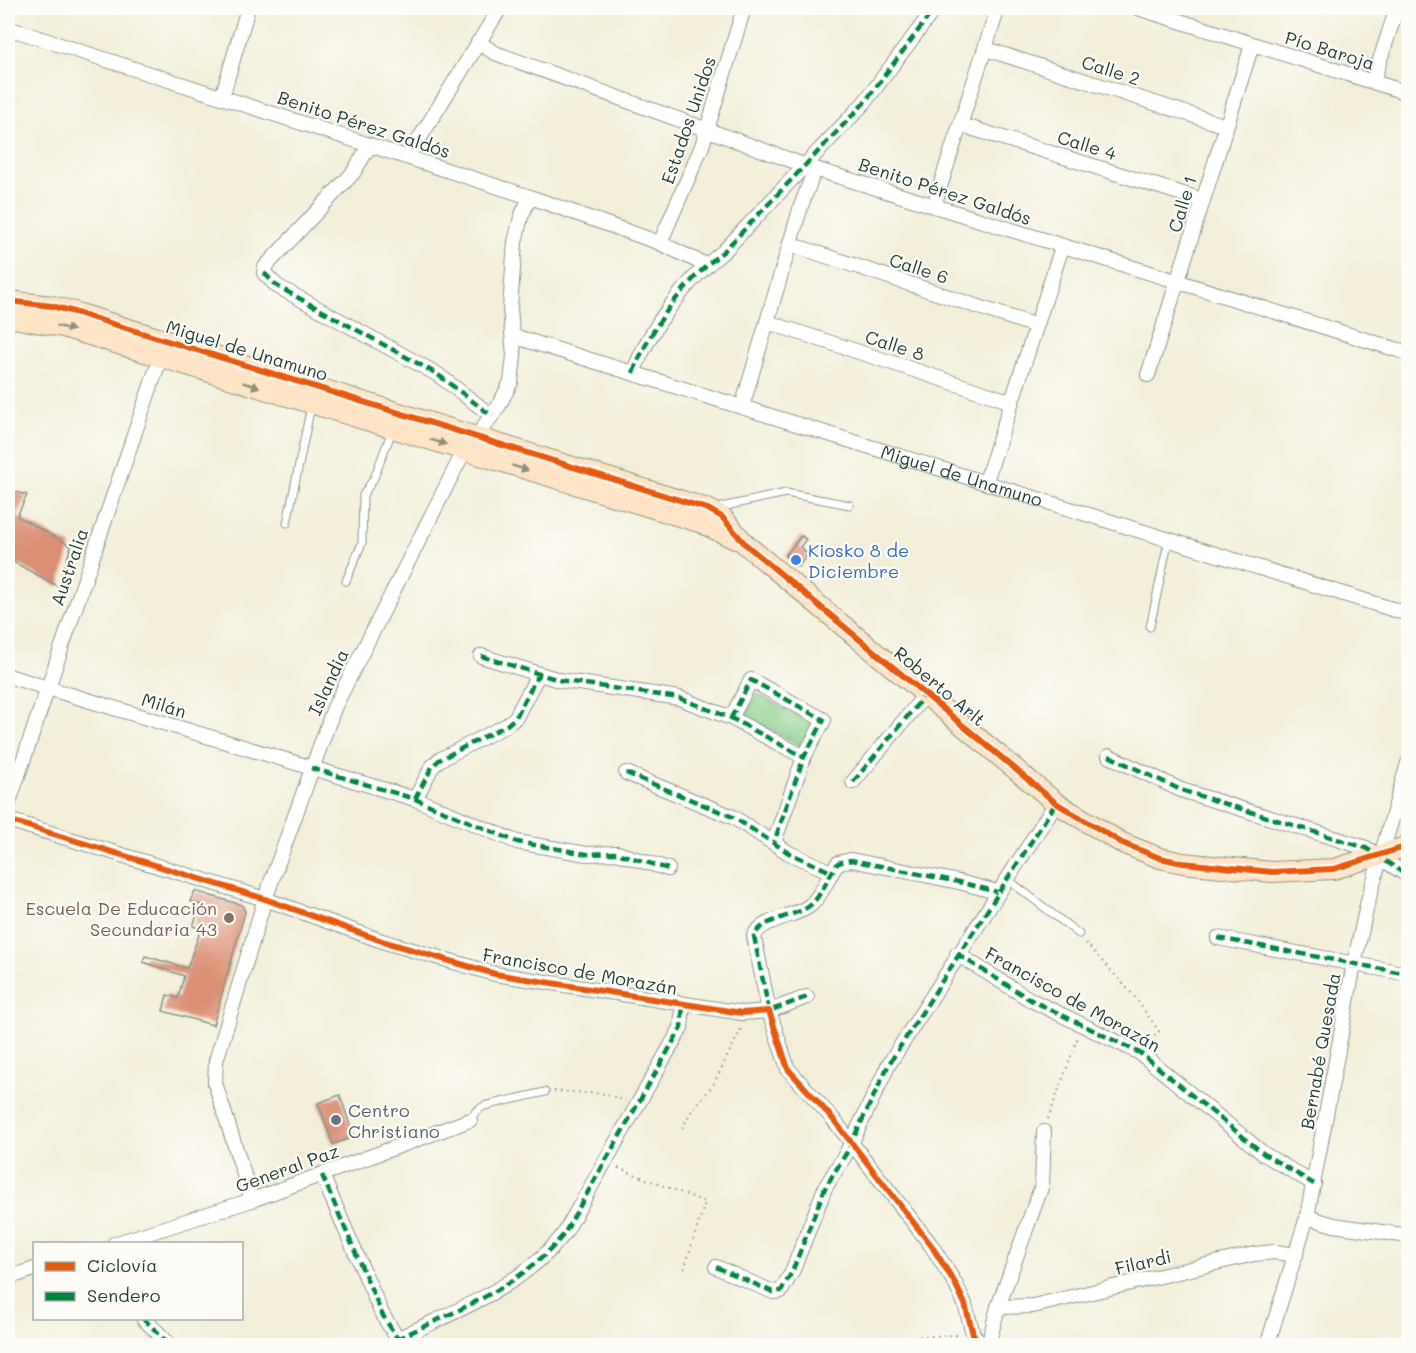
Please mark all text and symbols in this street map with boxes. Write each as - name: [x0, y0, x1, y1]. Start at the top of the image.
- street label: Pío Baroja: [1282, 25, 1378, 75]
- street label: Calle 2: [1079, 49, 1143, 91]
- street label: Estados Unidos: [655, 53, 721, 187]
- street label: Benito Pérez Galdós: [275, 85, 453, 163]
- street label: Calle 4: [1055, 125, 1120, 165]
- street label: Benito Pérez Galdós: [856, 152, 1034, 230]
- street label: Calle 1: [1162, 173, 1202, 235]
- street label: Calle 6: [886, 247, 952, 289]
- street label: Miguel de Unamuno: [163, 314, 331, 386]
- one-way arrow: [56, 324, 74, 333]
- street label: Calle 8: [862, 324, 928, 366]
- one-way arrow: [242, 381, 260, 390]
- one-way arrow: [429, 438, 447, 447]
- street label: Miguel de Unamuno: [878, 439, 1046, 512]
- one-way arrow: [511, 464, 529, 473]
- street label: Australia: [45, 525, 93, 609]
- place label: Kiosko 8 de Diciembre: [808, 538, 909, 583]
- marker: Kiosko 8 de Diciembre: [789, 553, 803, 567]
- street label: Roberto Arlt: [889, 641, 991, 731]
- street label: Islandia: [302, 645, 354, 719]
- street label: Milán: [139, 687, 189, 723]
- place label: Escuela De Educación Secundaria 43: [25, 896, 217, 941]
- marker: Escuela De Educación Secundaria 43: [222, 911, 236, 925]
- street label: Francisco de Morazán: [981, 941, 1165, 1057]
- street label: Francisco de Morazán: [481, 942, 679, 1000]
- street label: Bernabé Quesada: [1294, 971, 1346, 1131]
- place label: Centro Christiano: [348, 1098, 440, 1143]
- marker: Centro Christiano: [329, 1113, 343, 1127]
- street label: General Paz: [232, 1138, 342, 1198]
- legend: [33, 1242, 243, 1320]
- street label: Filardi: [1112, 1244, 1174, 1280]
- text: Ciclovía: [87, 1253, 158, 1277]
- text: Sendero: [87, 1283, 161, 1307]

